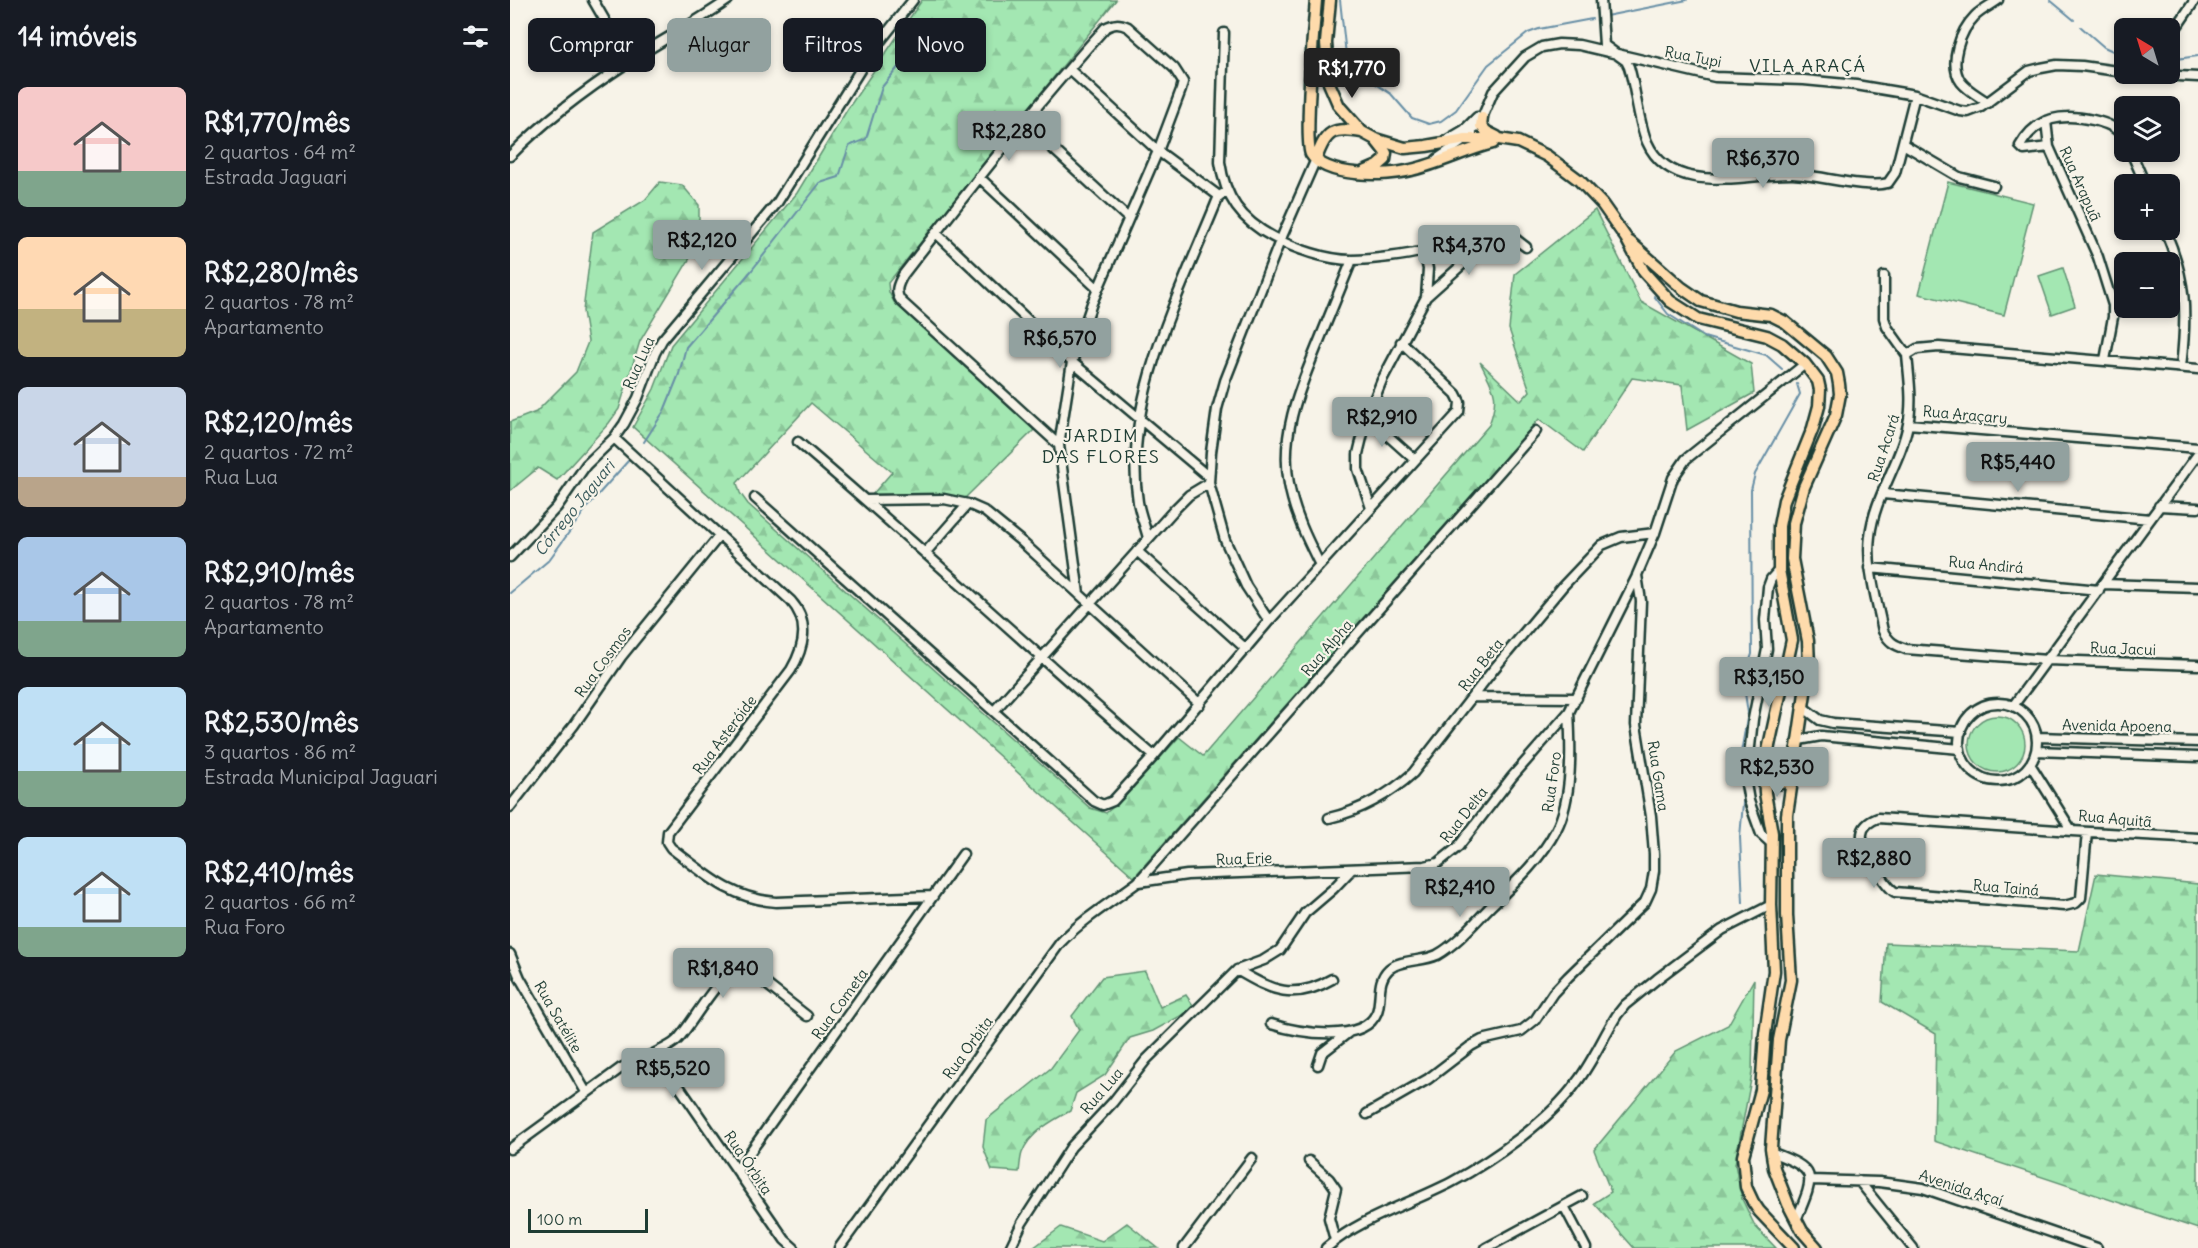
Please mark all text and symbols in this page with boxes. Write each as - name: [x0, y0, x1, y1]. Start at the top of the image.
- chip: Comprar: [528, 18, 655, 72]
- chip: Alugar: [667, 18, 771, 72]
- chip: Filtros: [783, 18, 883, 72]
- chip: Novo: [895, 18, 986, 72]
- north arrow: [2114, 18, 2180, 84]
- map controls: [2114, 18, 2180, 318]
- text: 14 imóveis: [18, 20, 137, 53]
- icon: filters: [459, 20, 492, 53]
- street label: Rua Tupi: [1663, 42, 1723, 71]
- pin: R$1,770: [1297, 48, 1407, 99]
- district label: VILA ARAÇÁ: [1749, 54, 1867, 77]
- text: R$1,770: [1318, 55, 1386, 80]
- button: layers: [2114, 96, 2180, 162]
- text: R$1,770/mês: [204, 106, 350, 139]
- icon: home: [66, 111, 138, 183]
- pin: R$2,280: [954, 111, 1064, 162]
- text: R$2,280: [972, 118, 1046, 143]
- pin: R$6,370: [1708, 138, 1818, 189]
- text: 2 quartos · 64 m²: [204, 139, 356, 164]
- street label: Rua Arapuã: [2055, 143, 2106, 225]
- text: R$6,370: [1726, 145, 1800, 170]
- text: Estrada Jaguari: [204, 164, 347, 189]
- button: +: [2114, 174, 2180, 240]
- pin: R$2,120: [647, 220, 757, 271]
- pin: R$4,370: [1414, 225, 1524, 276]
- text: R$2,120: [667, 227, 737, 252]
- text: R$4,370: [1432, 232, 1506, 257]
- button: −: [2114, 252, 2180, 318]
- text: R$2,280/mês: [204, 256, 358, 289]
- icon: home: [66, 261, 138, 333]
- text: 2 quartos · 78 m²: [204, 289, 354, 314]
- text: Apartamento: [204, 314, 324, 339]
- pin: R$6,570: [1005, 318, 1115, 369]
- text: R$6,570: [1023, 325, 1097, 350]
- street label: Rua Lua: [619, 333, 659, 392]
- pin: R$2,910: [1327, 397, 1437, 448]
- street label: Rua Araçary: [1922, 401, 2008, 428]
- text: R$2,910: [1346, 404, 1418, 429]
- text: R$2,120/mês: [204, 406, 353, 439]
- icon: home: [66, 411, 138, 483]
- street label: Rua Acará: [1864, 411, 1904, 484]
- district label: JARDIM DAS FLORES: [1042, 424, 1160, 468]
- text: 2 quartos · 72 m²: [204, 439, 354, 464]
- pin: R$5,440: [1963, 442, 2073, 493]
- text: R$5,440: [1980, 449, 2056, 474]
- water label: Córrego Jaguari: [529, 454, 620, 560]
- text: Rua Lua: [204, 464, 278, 489]
- street label: Rua Andirá: [1948, 552, 2025, 577]
- text: R$2,910/mês: [204, 556, 355, 589]
- icon: home: [66, 561, 138, 633]
- text: 2 quartos · 78 m²: [204, 589, 354, 614]
- text: Apartamento: [204, 614, 324, 639]
- street label: Rua Alpha: [1297, 615, 1357, 680]
- street label: Rua Cosmos: [570, 622, 635, 701]
- street label: Rua Beta: [1454, 634, 1507, 695]
- street label: Rua Jacui: [2090, 638, 2156, 659]
- pin: R$3,150: [1714, 657, 1824, 708]
- text: R$3,150: [1733, 664, 1805, 689]
- street label: Rua Asteróide: [689, 691, 761, 778]
- text: R$2,530/mês: [204, 706, 359, 739]
- icon: home: [66, 711, 138, 783]
- street label: Avenida Apoena: [2062, 715, 2173, 736]
- text: 3 quartos · 86 m²: [204, 739, 356, 764]
- street label: Rua Gama: [1644, 739, 1674, 813]
- pin: R$2,530: [1722, 747, 1832, 798]
- street label: Rua Foro: [1538, 750, 1565, 813]
- text: R$2,530: [1740, 754, 1814, 779]
- text: Estrada Municipal Jaguari: [204, 764, 438, 789]
- street label: Rua Delta: [1436, 783, 1492, 847]
- street label: Rua Aquitã: [2077, 806, 2153, 831]
- pin: R$2,880: [1819, 838, 1929, 889]
- text: R$2,880: [1836, 845, 1912, 870]
- street label: Rua Erie: [1215, 848, 1273, 869]
- text: R$2,410/mês: [204, 856, 354, 889]
- icon: home: [66, 861, 138, 933]
- pin: R$2,410: [1405, 867, 1515, 918]
- text: R$2,410: [1424, 874, 1496, 899]
- street label: Rua Tainá: [1972, 875, 2040, 900]
- text: 2 quartos · 66 m²: [204, 889, 356, 914]
- text: Rua Foro: [204, 914, 285, 939]
- pin: R$1,840: [668, 948, 778, 999]
- text: R$1,840: [687, 955, 759, 980]
- street label: Rua Cometa: [807, 964, 872, 1043]
- street label: Rua Satélite: [530, 977, 587, 1056]
- street label: Rua Orbita: [938, 1012, 997, 1083]
- pin: R$5,520: [618, 1048, 728, 1099]
- text: R$5,520: [635, 1055, 711, 1080]
- street label: Rua Lua: [1076, 1063, 1127, 1118]
- street label: Rua Órbita: [720, 1126, 778, 1199]
- street label: Avenida Açaí: [1917, 1165, 2005, 1210]
- scale bar: [528, 1206, 648, 1234]
- text: 100 m: [537, 1209, 582, 1229]

